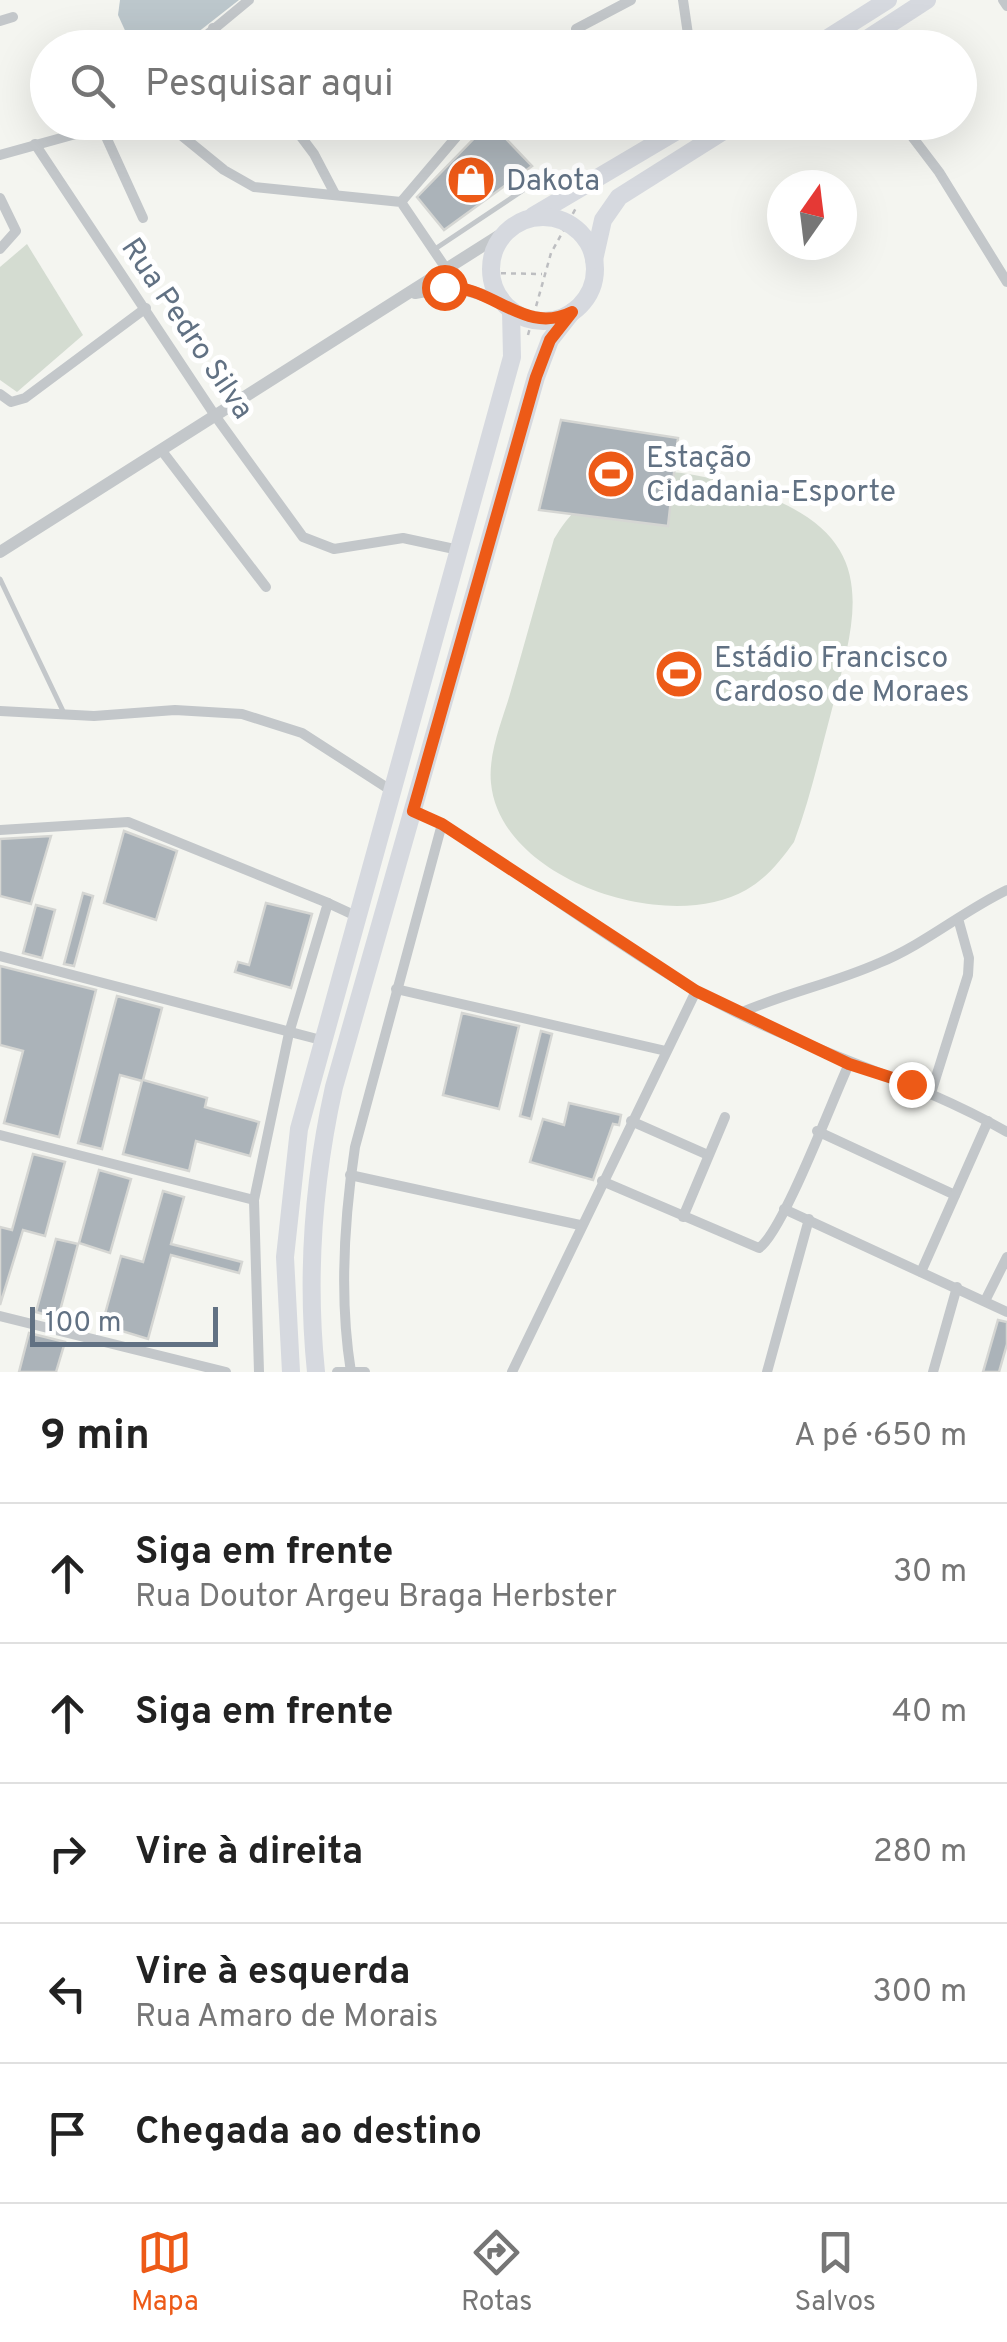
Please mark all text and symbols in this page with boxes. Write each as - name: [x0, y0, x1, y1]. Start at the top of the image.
- search box: [30, 30, 977, 140]
- icon: search: [65, 58, 120, 113]
- text: Pesquisar aqui: [145, 61, 394, 110]
- shop icon: Dakota: [445, 154, 497, 206]
- place label: Dakota: [506, 164, 600, 201]
- north arrow: [767, 170, 857, 260]
- street label: Rua Pedro Silva: [112, 232, 260, 427]
- route start: [422, 265, 468, 311]
- place label: Estação Cidadania-Esporte: [646, 441, 896, 512]
- sports icon: Estação Cidadania-Esporte: [585, 448, 637, 500]
- place label: Estádio Francisco Cardoso de Moraes: [714, 641, 969, 712]
- sports icon: Estádio Francisco Cardoso de Moraes: [653, 648, 705, 700]
- route end: [889, 1062, 935, 1108]
- scale bar: [30, 1302, 218, 1346]
- text: 100 m: [45, 1306, 121, 1342]
- text: 9 min: [40, 1411, 150, 1464]
- text: A pé · 650 m: [794, 1417, 967, 1457]
- text: Siga em frente: [135, 1529, 394, 1578]
- icon: ahead: [40, 1546, 95, 1601]
- text: 30 m: [893, 1553, 967, 1593]
- text: Rua Doutor Argeu Braga Herbster: [135, 1578, 617, 1618]
- icon: ahead: [40, 1686, 95, 1741]
- text: Siga em frente: [135, 1689, 394, 1738]
- text: 40 m: [892, 1693, 967, 1733]
- icon: right: [40, 1826, 95, 1881]
- text: Vire à direita: [135, 1829, 363, 1878]
- text: 280 m: [873, 1833, 967, 1873]
- text: Vire à esquerda: [135, 1949, 410, 1998]
- icon: left: [40, 1966, 95, 2021]
- text: 300 m: [873, 1973, 967, 2013]
- text: Rua Amaro de Morais: [135, 1998, 438, 2038]
- icon: arrive: [40, 2106, 95, 2161]
- text: Chegada ao destino: [135, 2109, 482, 2158]
- tab: Mapa: [131, 2225, 199, 2321]
- tab: Rotas: [461, 2225, 532, 2321]
- tab: Salvos: [794, 2225, 876, 2321]

